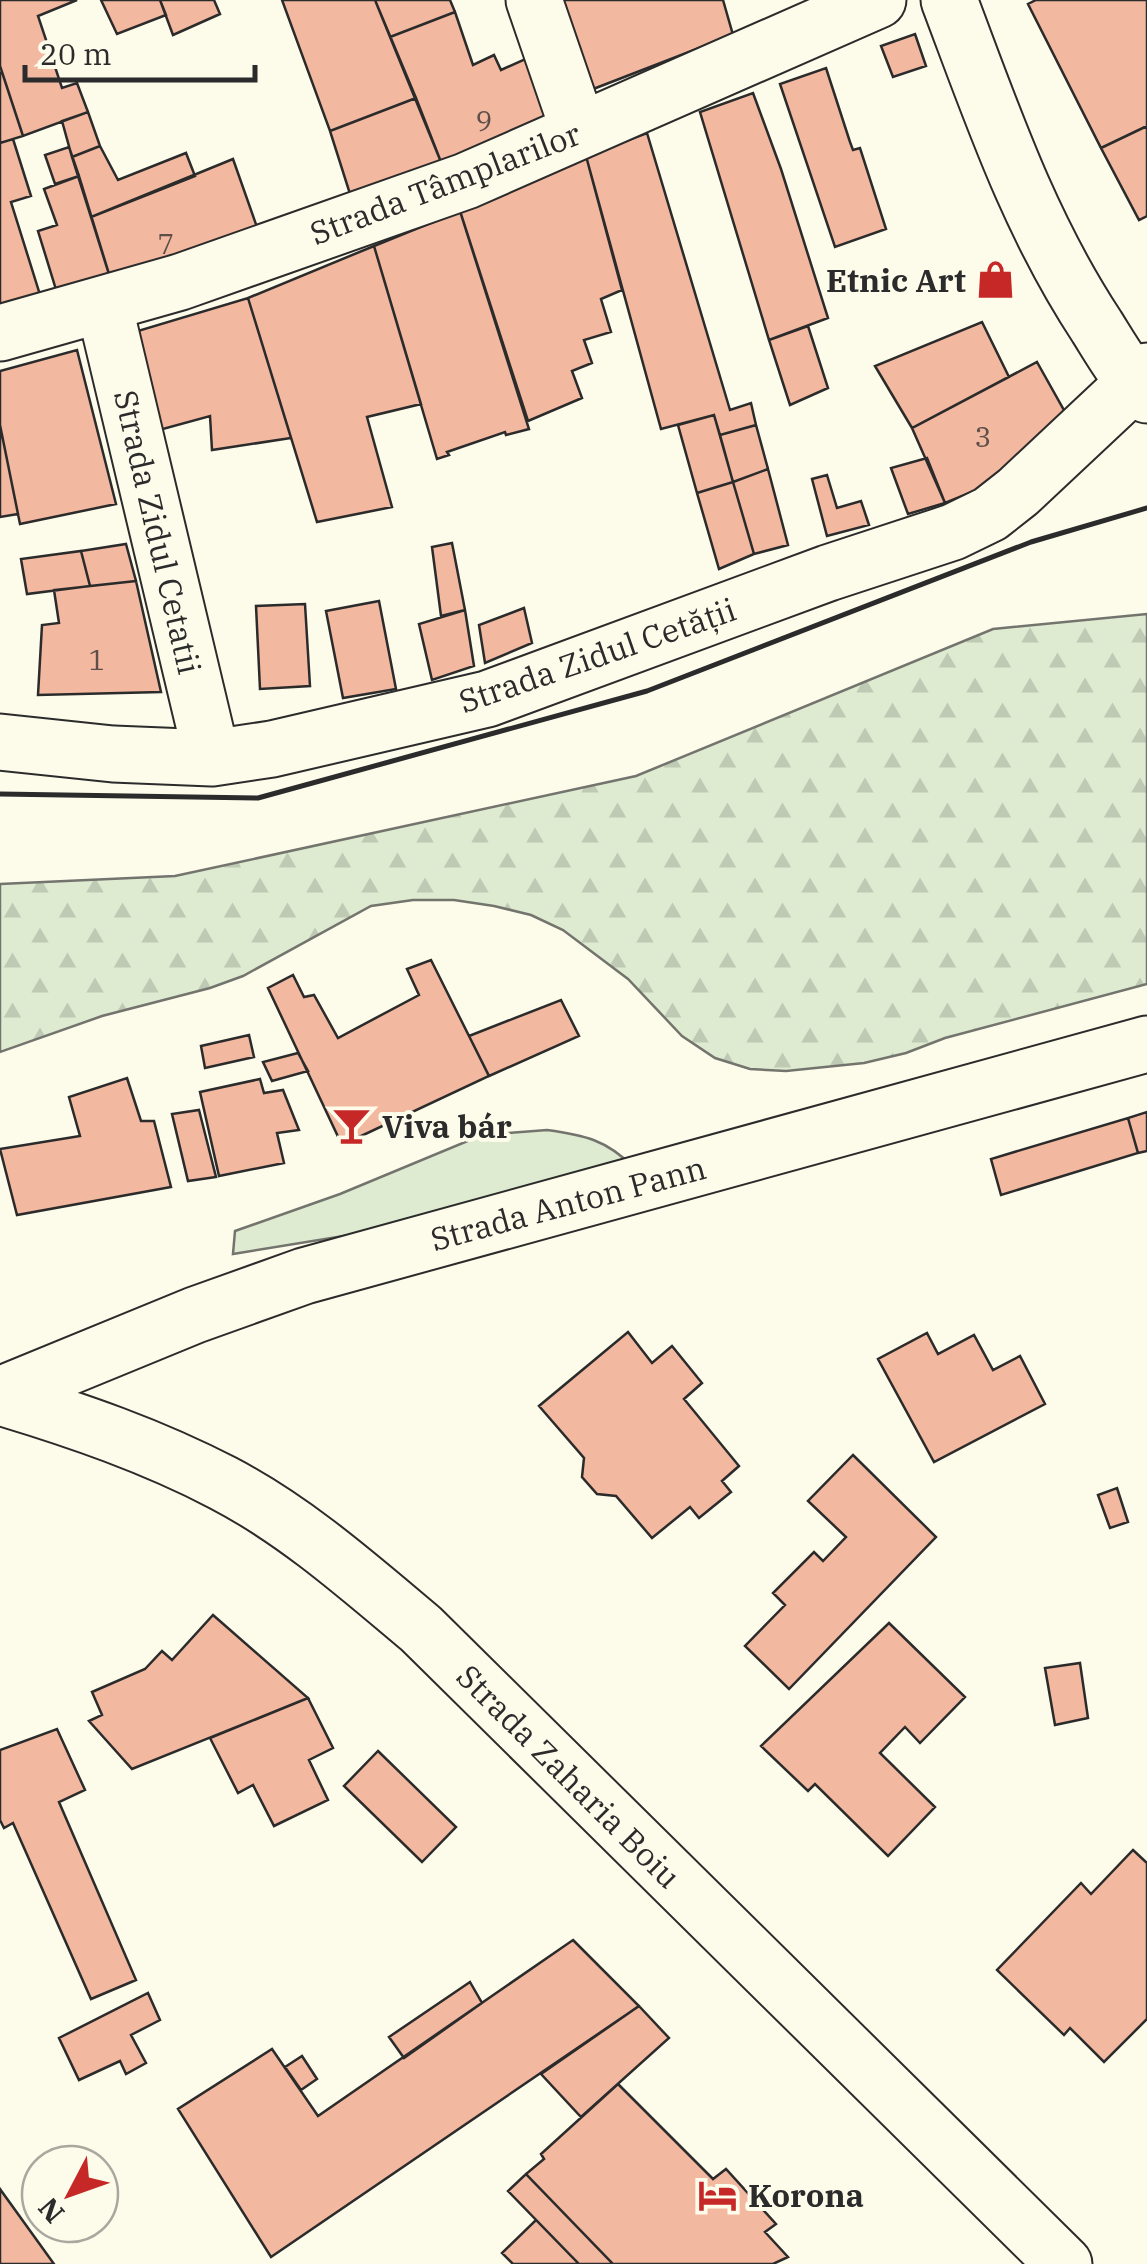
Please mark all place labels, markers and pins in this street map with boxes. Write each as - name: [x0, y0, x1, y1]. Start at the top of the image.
- place label: Etnic Art: [826, 259, 966, 301]
- shop icon: Etnic Art: [975, 259, 1017, 301]
- bar icon: Viva bár: [331, 1105, 373, 1147]
- place label: Viva bár: [382, 1105, 512, 1147]
- hotel icon: Korona: [697, 2174, 739, 2216]
- place label: Korona: [748, 2174, 864, 2216]

